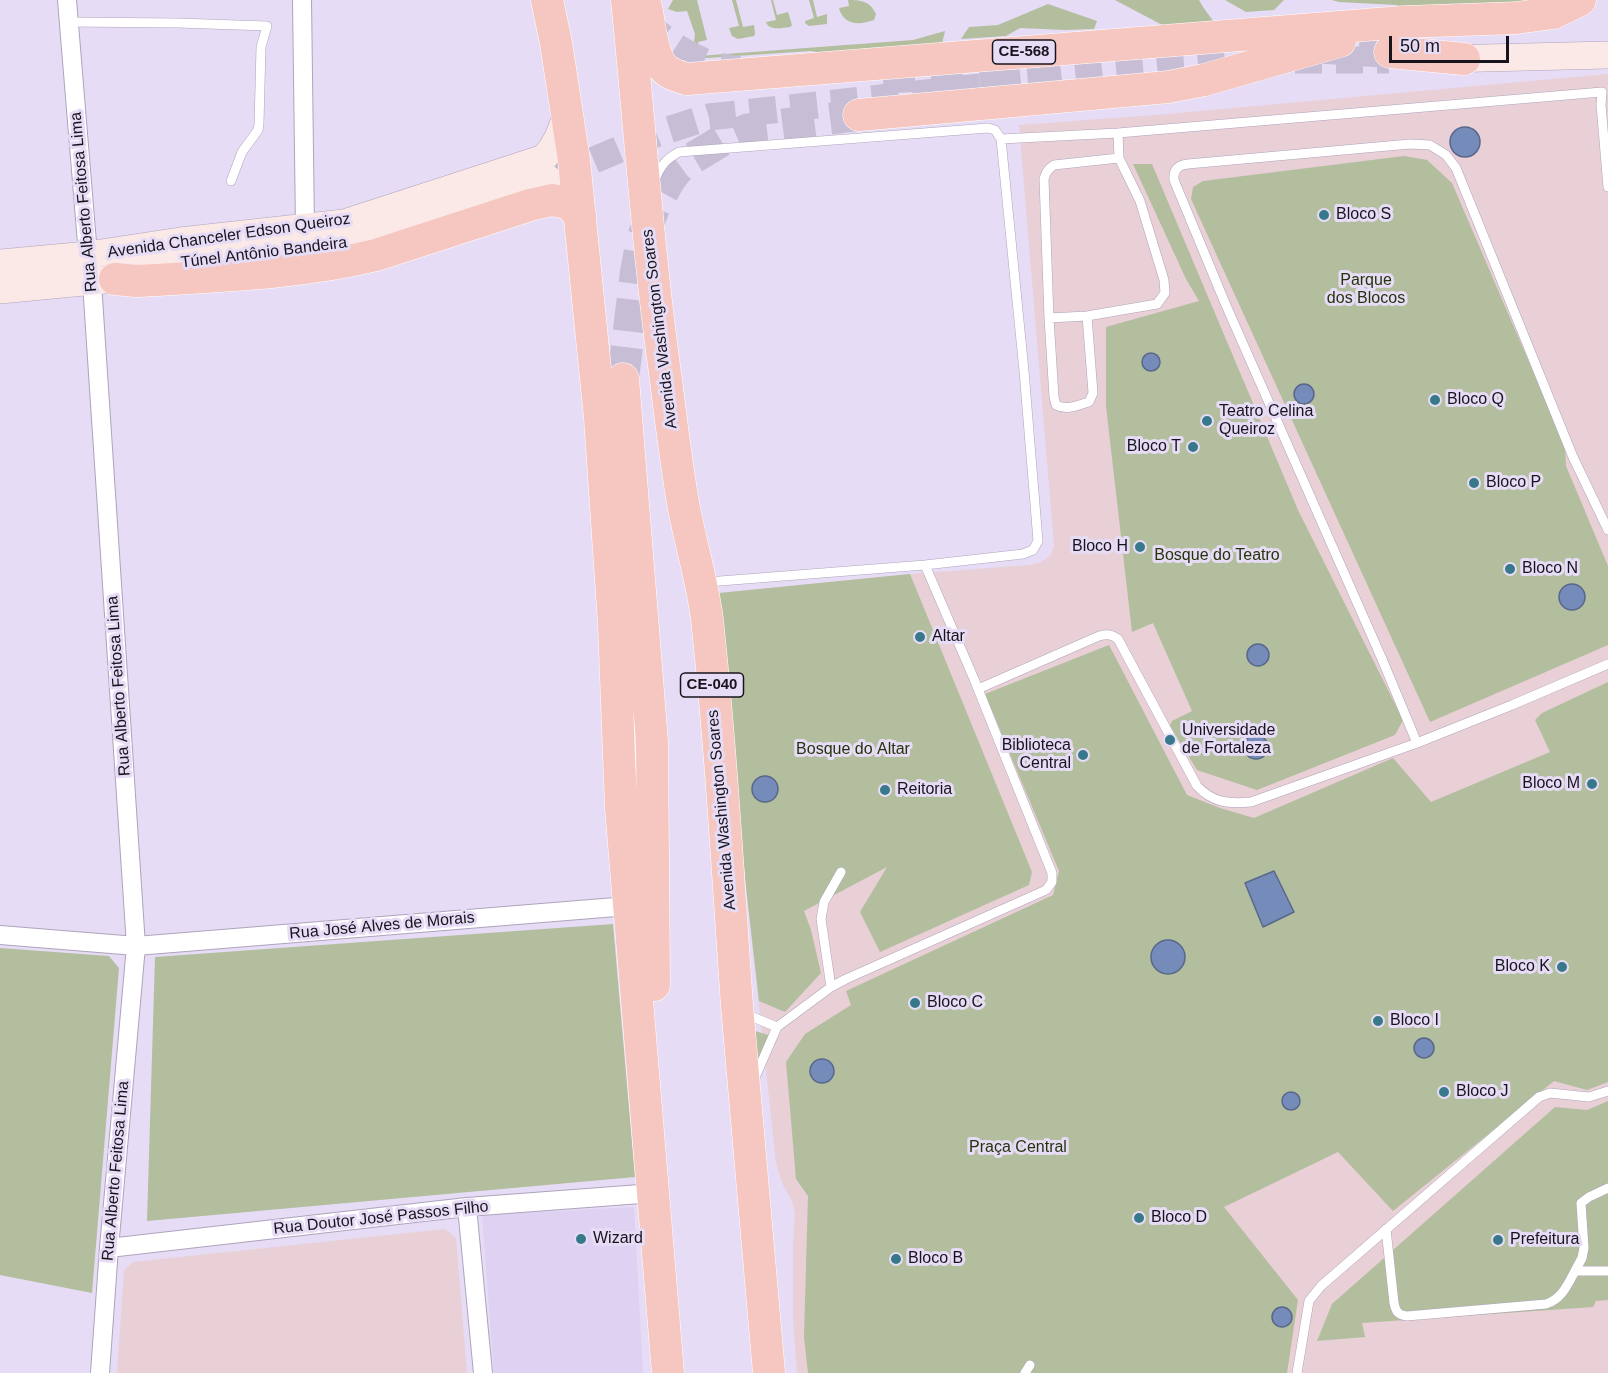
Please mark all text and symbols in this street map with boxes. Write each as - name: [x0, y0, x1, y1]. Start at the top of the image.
- scale bar: [1392, 24, 1512, 62]
- text: 50 m: [1400, 36, 1440, 56]
- road number: CE-568: [992, 40, 1056, 64]
- street label: Rua Alberto Feitosa Lima: [67, 111, 101, 293]
- place label: Bloco S: [1336, 205, 1391, 225]
- marker: Bloco S: [1317, 208, 1331, 222]
- street label: Avenida Chanceler Edson Queiroz: [106, 209, 352, 263]
- street label: Avenida Washington Soares: [638, 228, 682, 430]
- street label: Túnel Antônio Bandeira: [180, 233, 348, 273]
- park label: Parque dos Blocos: [1327, 271, 1405, 309]
- place label: Bloco Q: [1447, 390, 1504, 410]
- marker: Bloco Q: [1428, 393, 1442, 407]
- place label: Teatro Celina Queiroz: [1219, 402, 1313, 440]
- marker: Teatro Celina Queiroz: [1200, 414, 1214, 428]
- place label: Bloco T: [1127, 437, 1181, 457]
- marker: Bloco T: [1186, 440, 1200, 454]
- place label: Bloco P: [1486, 473, 1541, 493]
- marker: Bloco P: [1467, 476, 1481, 490]
- place label: Bloco H: [1072, 537, 1128, 557]
- marker: Bloco H: [1133, 540, 1147, 554]
- park label: Bosque do Teatro: [1154, 546, 1280, 566]
- place label: Bloco N: [1522, 559, 1578, 579]
- marker: Bloco N: [1503, 562, 1517, 576]
- street label: Rua Alberto Feitosa Lima: [103, 595, 135, 777]
- place label: Altar: [932, 627, 965, 647]
- marker: Altar: [913, 630, 927, 644]
- road number: CE-040: [680, 673, 744, 697]
- street label: Avenida Washington Soares: [704, 709, 740, 911]
- place label: Universidade de Fortaleza: [1182, 721, 1275, 759]
- marker: Universidade de Fortaleza: [1163, 733, 1177, 747]
- place label: Biblioteca Central: [1002, 736, 1071, 774]
- park label: Bosque do Altar: [796, 740, 910, 760]
- marker: Biblioteca Central: [1076, 748, 1090, 762]
- place label: Bloco M: [1522, 774, 1580, 794]
- marker: Bloco M: [1585, 777, 1599, 791]
- place label: Reitoria: [897, 780, 952, 800]
- marker: Reitoria: [878, 783, 892, 797]
- street label: Rua José Alves de Morais: [289, 908, 475, 944]
- place label: Bloco K: [1495, 957, 1550, 977]
- marker: Bloco K: [1555, 960, 1569, 974]
- place label: Bloco C: [927, 993, 983, 1013]
- marker: Bloco C: [908, 996, 922, 1010]
- place label: Bloco I: [1390, 1011, 1439, 1031]
- marker: Bloco I: [1371, 1014, 1385, 1028]
- street label: Rua Alberto Feitosa Lima: [99, 1080, 133, 1262]
- place label: Bloco J: [1456, 1082, 1508, 1102]
- marker: Bloco J: [1437, 1085, 1451, 1099]
- park label: Praça Central: [969, 1138, 1067, 1158]
- street label: Rua Doutor José Passos Filho: [273, 1197, 489, 1239]
- place label: Bloco D: [1151, 1208, 1207, 1228]
- marker: Bloco D: [1132, 1211, 1146, 1225]
- place label: Wizard: [593, 1229, 643, 1249]
- place label: Prefeitura: [1510, 1230, 1579, 1250]
- marker: Wizard: [574, 1232, 588, 1246]
- marker: Prefeitura: [1491, 1233, 1505, 1247]
- place label: Bloco B: [908, 1249, 963, 1269]
- marker: Bloco B: [889, 1252, 903, 1266]

